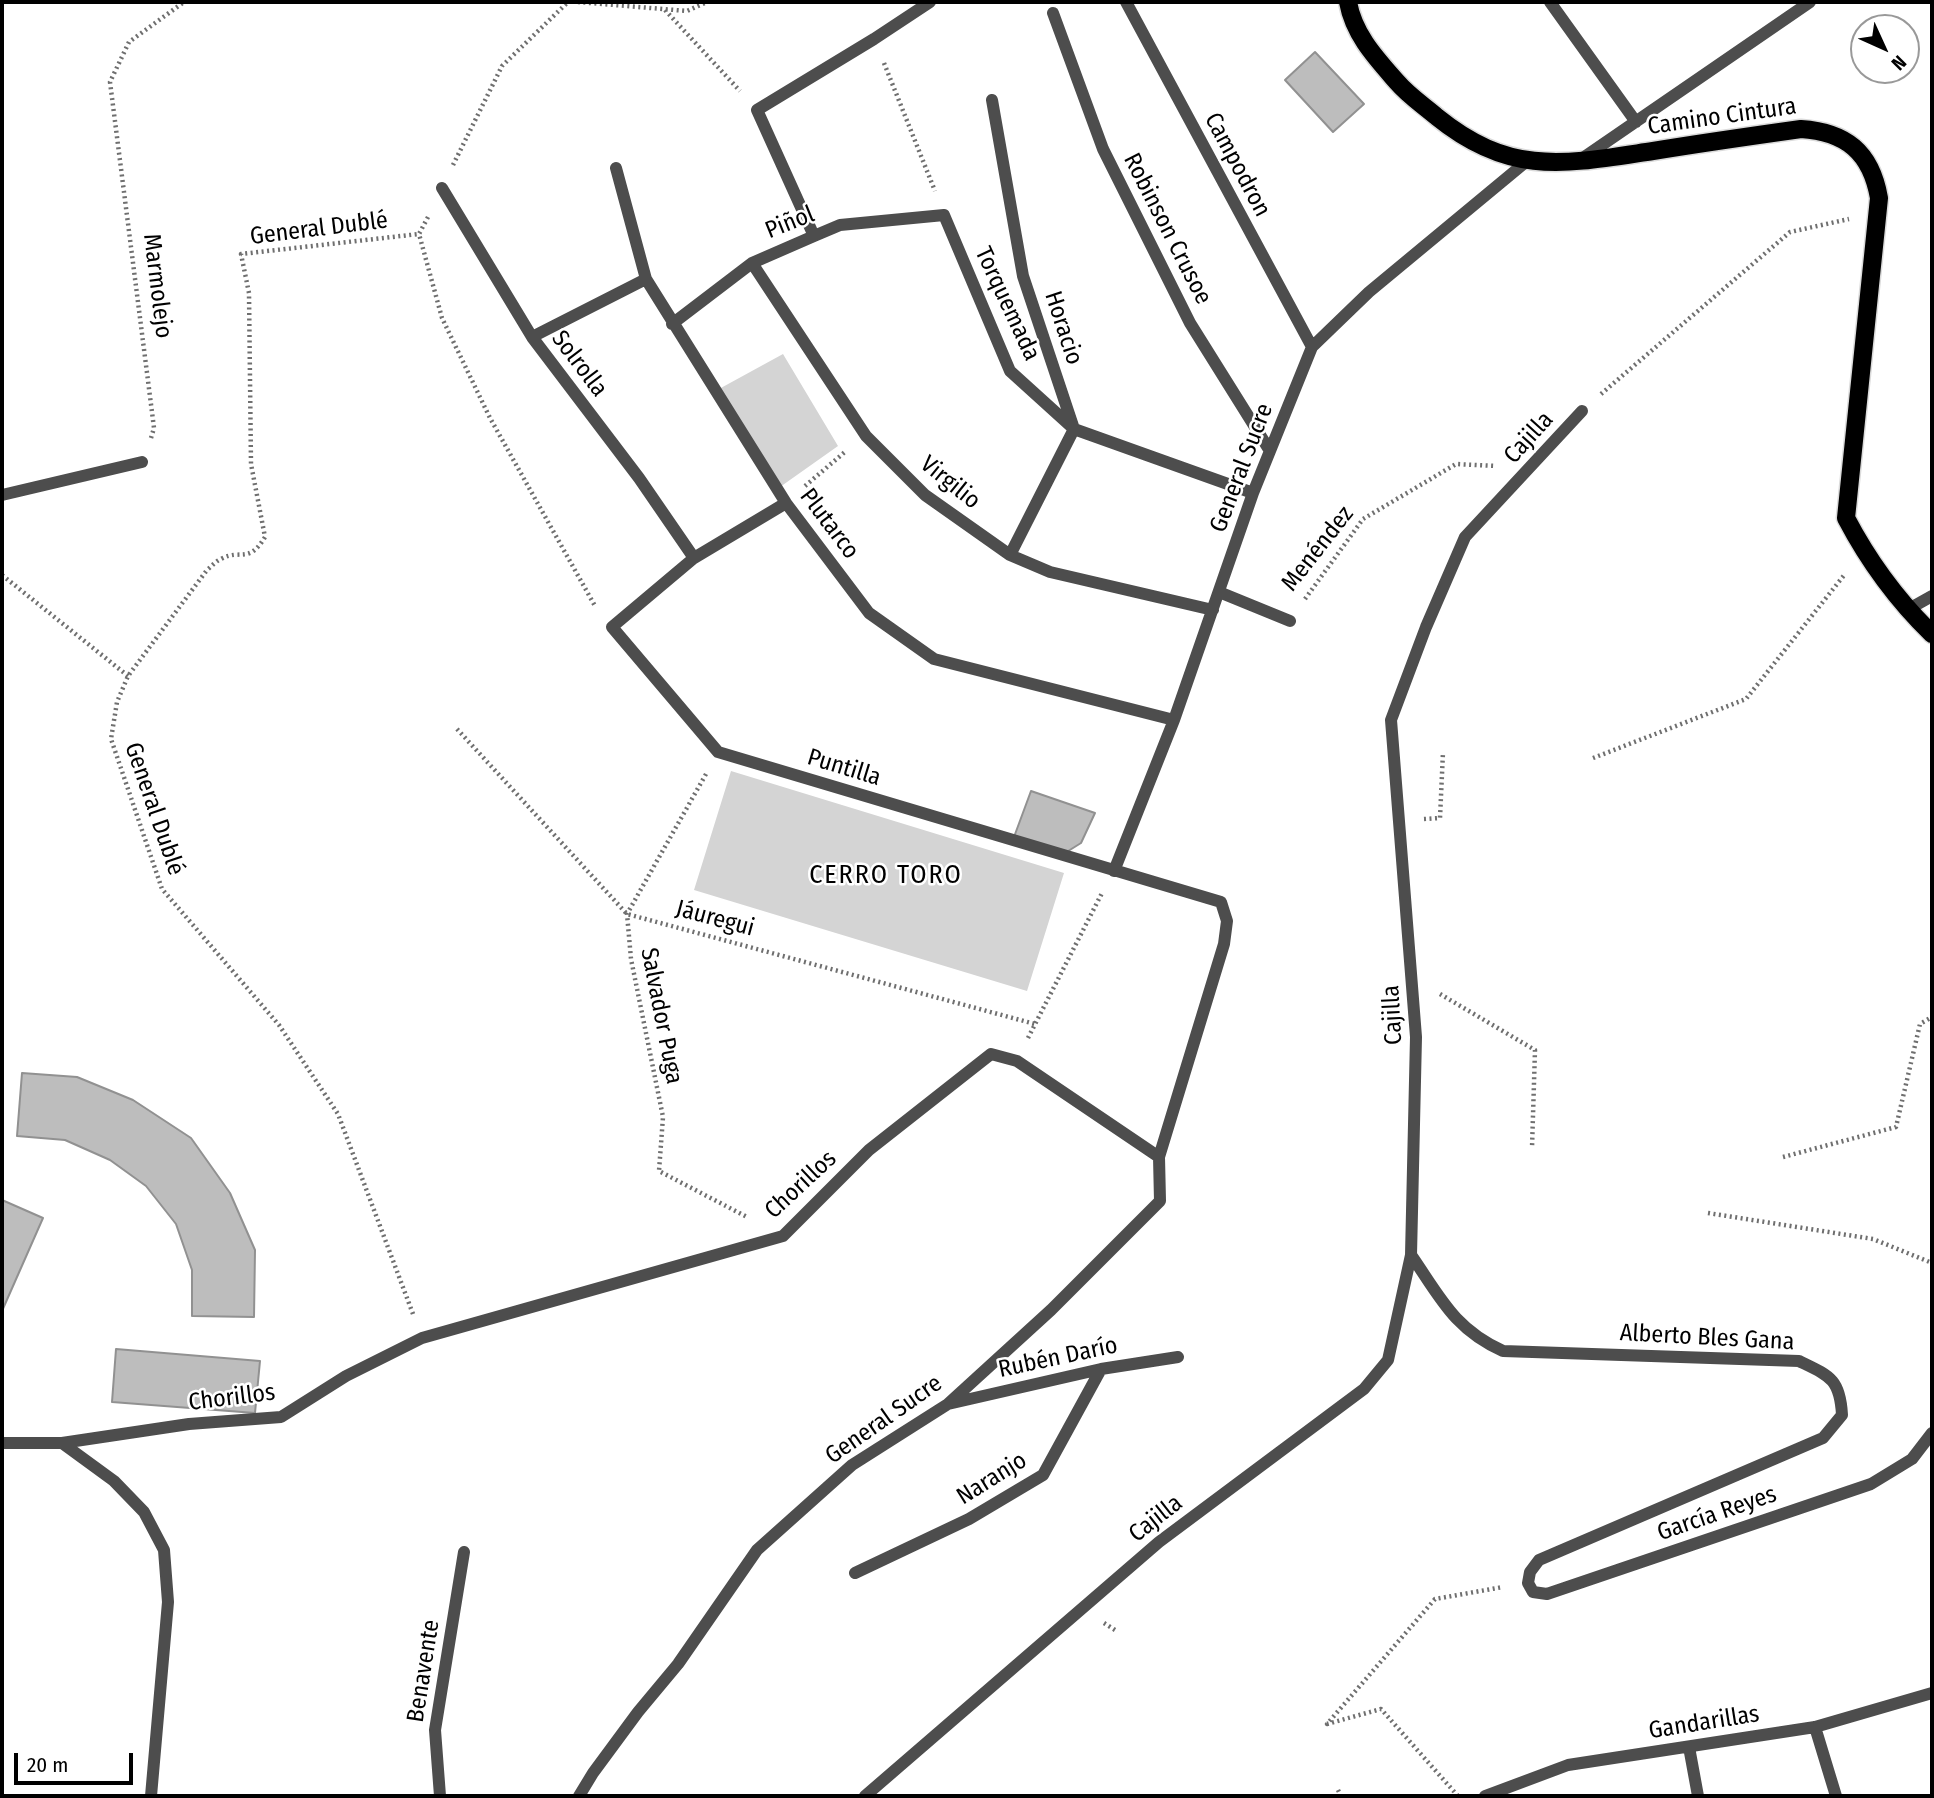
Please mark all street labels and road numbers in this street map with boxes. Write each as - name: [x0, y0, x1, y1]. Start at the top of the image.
- street label: Camino Cintura: [1646, 92, 1798, 142]
- street label: Campodron: [1198, 108, 1276, 222]
- street label: Robinson Crusoe: [1117, 149, 1217, 309]
- street label: Piñol: [761, 200, 819, 246]
- street label: General Dublé: [248, 206, 390, 252]
- street label: Marmolejo: [136, 232, 178, 340]
- street label: Torquemada: [968, 243, 1046, 365]
- street label: Horacio: [1038, 288, 1088, 368]
- street label: Solrolla: [545, 325, 613, 403]
- street label: General Sucre: [1204, 400, 1280, 536]
- street label: Cajilla: [1498, 406, 1560, 470]
- street label: Virgilio: [914, 450, 986, 516]
- street label: Plutarco: [793, 483, 865, 565]
- street label: Menéndez: [1276, 501, 1360, 597]
- street label: General Dublé: [118, 739, 190, 879]
- street label: Puntilla: [804, 743, 884, 793]
- street label: Jáuregui: [673, 895, 757, 943]
- street label: Salvador Puga: [634, 945, 688, 1087]
- street label: Cajilla: [1377, 984, 1409, 1046]
- street label: Chorillos: [759, 1145, 843, 1225]
- street label: Alberto Bles Gana: [1619, 1319, 1795, 1357]
- street label: Rubén Darío: [996, 1331, 1120, 1385]
- street label: General Sucre: [820, 1369, 948, 1471]
- street label: Chorillos: [187, 1378, 277, 1418]
- street label: Naranjo: [952, 1446, 1032, 1512]
- street label: García Reyes: [1654, 1480, 1780, 1548]
- street label: Cajilla: [1124, 1489, 1188, 1549]
- street label: Benavente: [402, 1618, 446, 1724]
- street label: Gandarillas: [1647, 1700, 1761, 1746]

